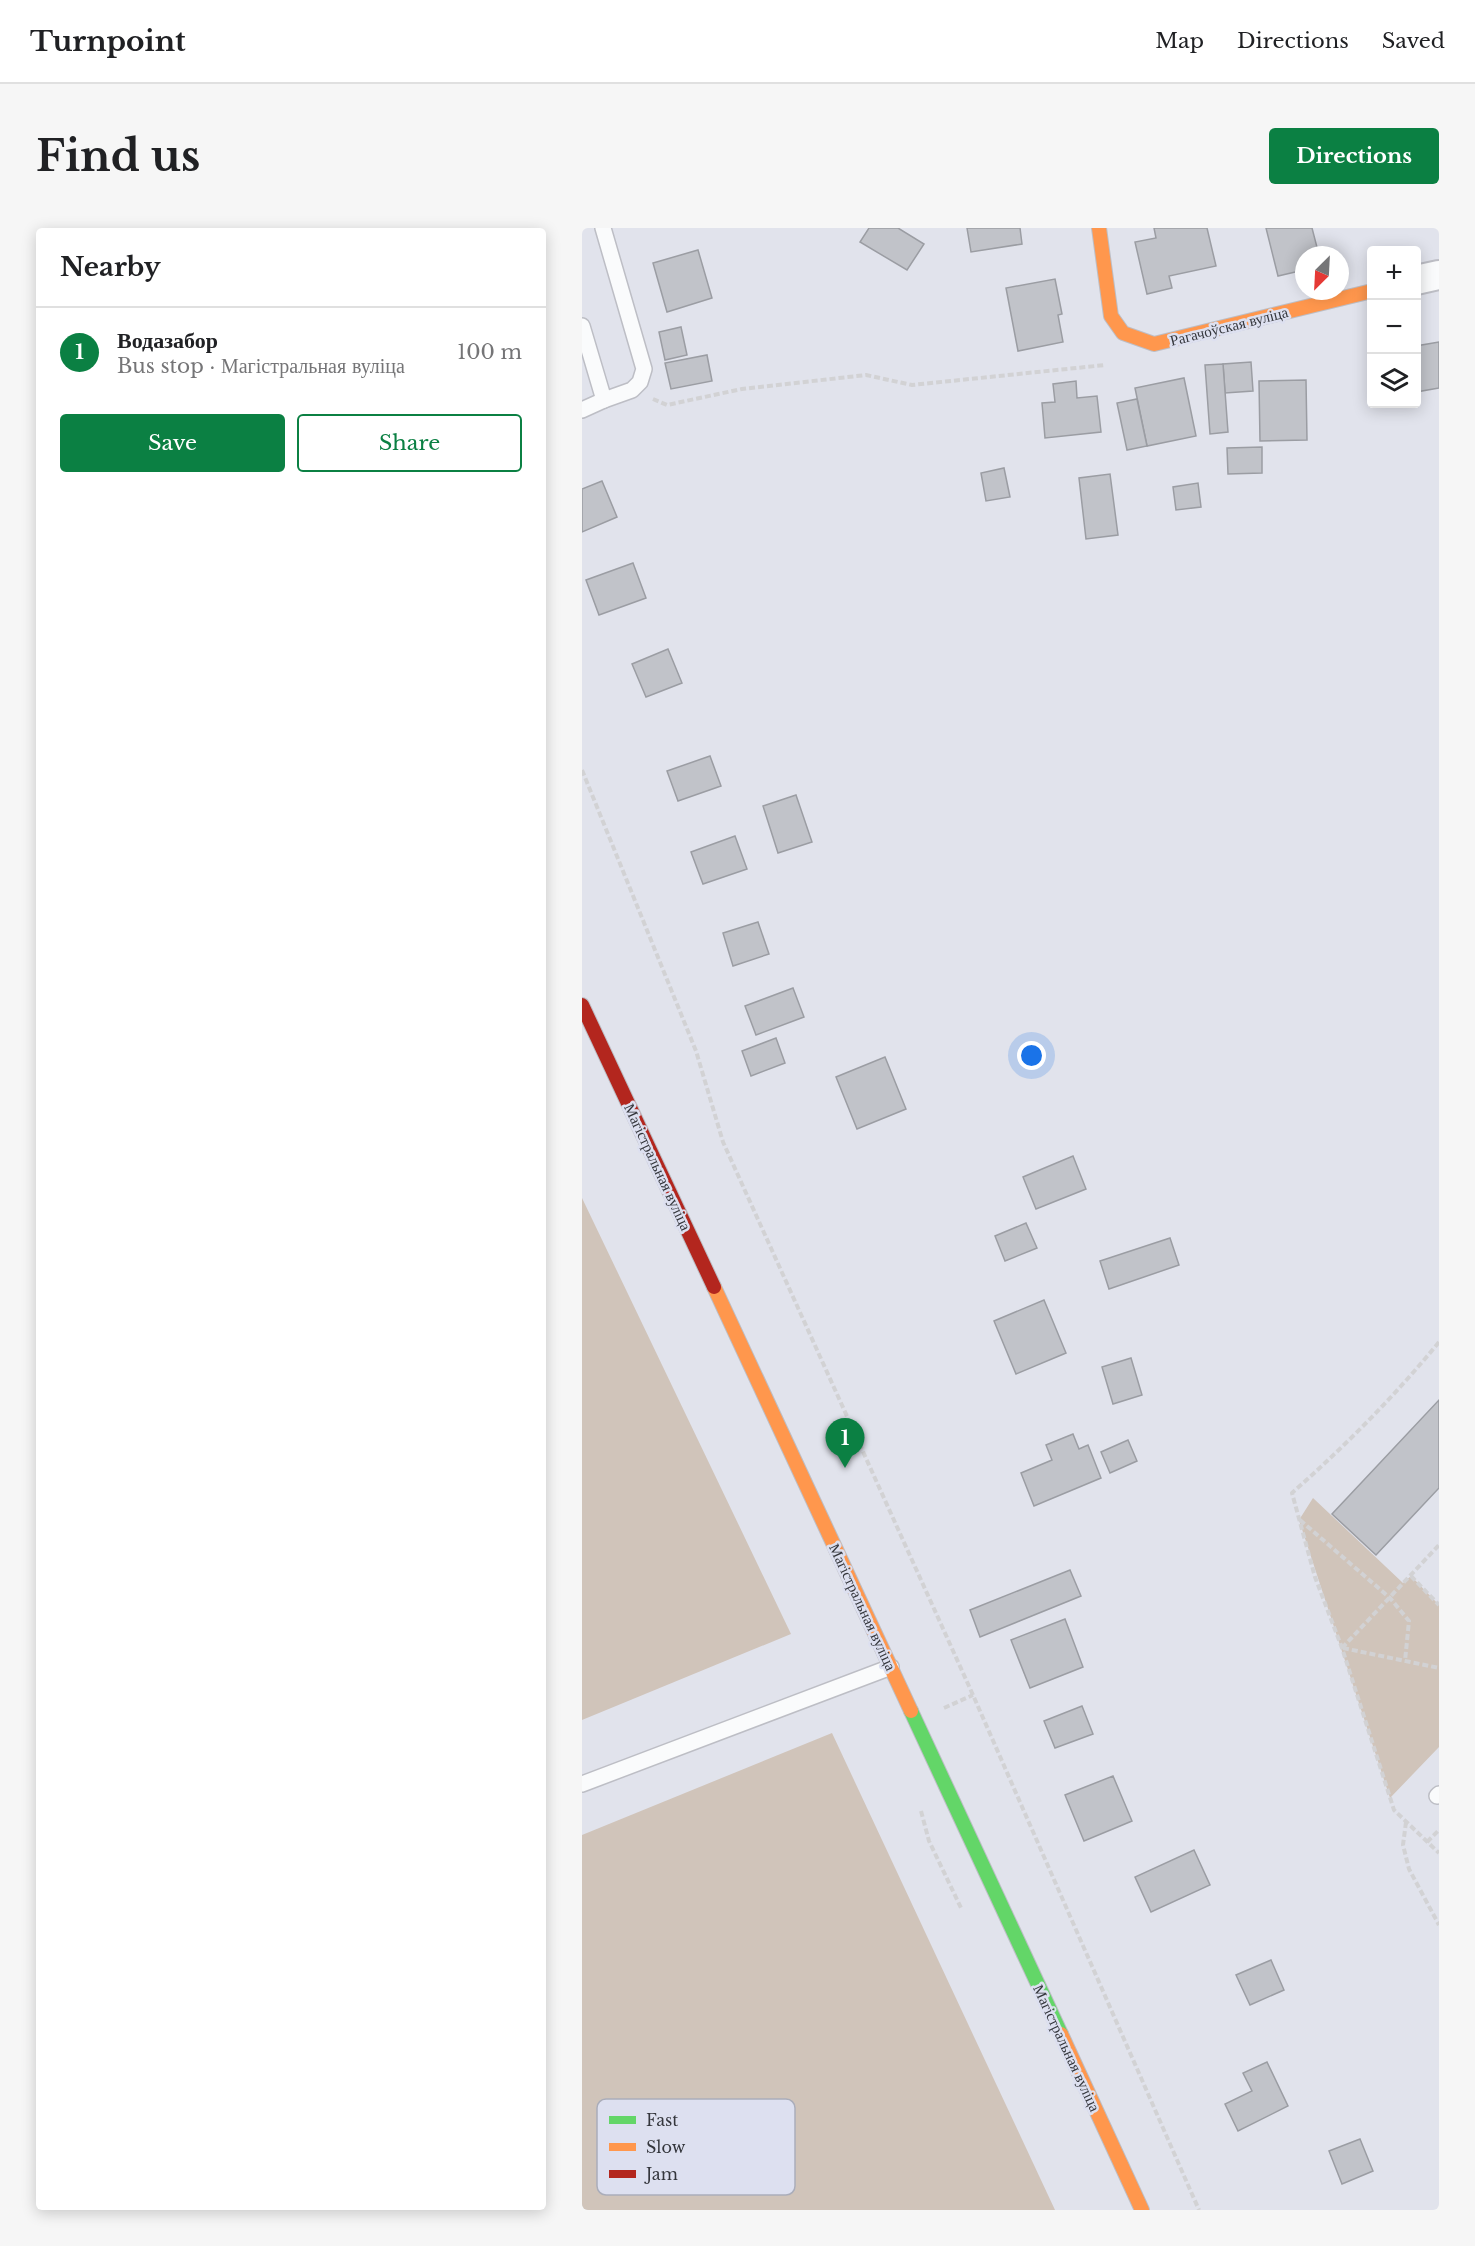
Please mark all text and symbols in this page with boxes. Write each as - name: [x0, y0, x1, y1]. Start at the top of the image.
- text: Turnpoint: [30, 24, 186, 59]
- text: Map: [1155, 28, 1204, 54]
- text: Directions: [1237, 28, 1349, 54]
- text: Saved: [1382, 28, 1445, 54]
- button: Directions: [1269, 128, 1439, 184]
- text: Find us: [36, 130, 200, 182]
- north arrow: [1295, 246, 1349, 300]
- map controls: [1367, 246, 1421, 408]
- button: +: [1367, 246, 1421, 300]
- text: Nearby: [60, 251, 161, 283]
- button: −: [1367, 300, 1421, 354]
- street label: Рагачоўская вуліца: [1168, 302, 1290, 350]
- text: Водазабор: [117, 327, 218, 354]
- text: 1: [75, 340, 84, 364]
- text: 100 m: [457, 340, 522, 364]
- text: Bus stop · Магістральная вуліца: [117, 354, 405, 378]
- button: layers: [1367, 354, 1421, 408]
- button: Save: [60, 414, 285, 472]
- button: Share: [297, 414, 522, 472]
- your location: [1017, 1041, 1046, 1070]
- street label: Магістральная вуліца: [620, 1100, 696, 1234]
- pin: 1: [826, 1418, 864, 1468]
- street label: Магістральная вуліца: [825, 1540, 901, 1674]
- street label: Магістральная вуліца: [1029, 1981, 1105, 2115]
- legend: [597, 2099, 795, 2195]
- text: Fast: [646, 2110, 678, 2130]
- text: Slow: [646, 2137, 686, 2157]
- text: Jam: [644, 2164, 678, 2184]

